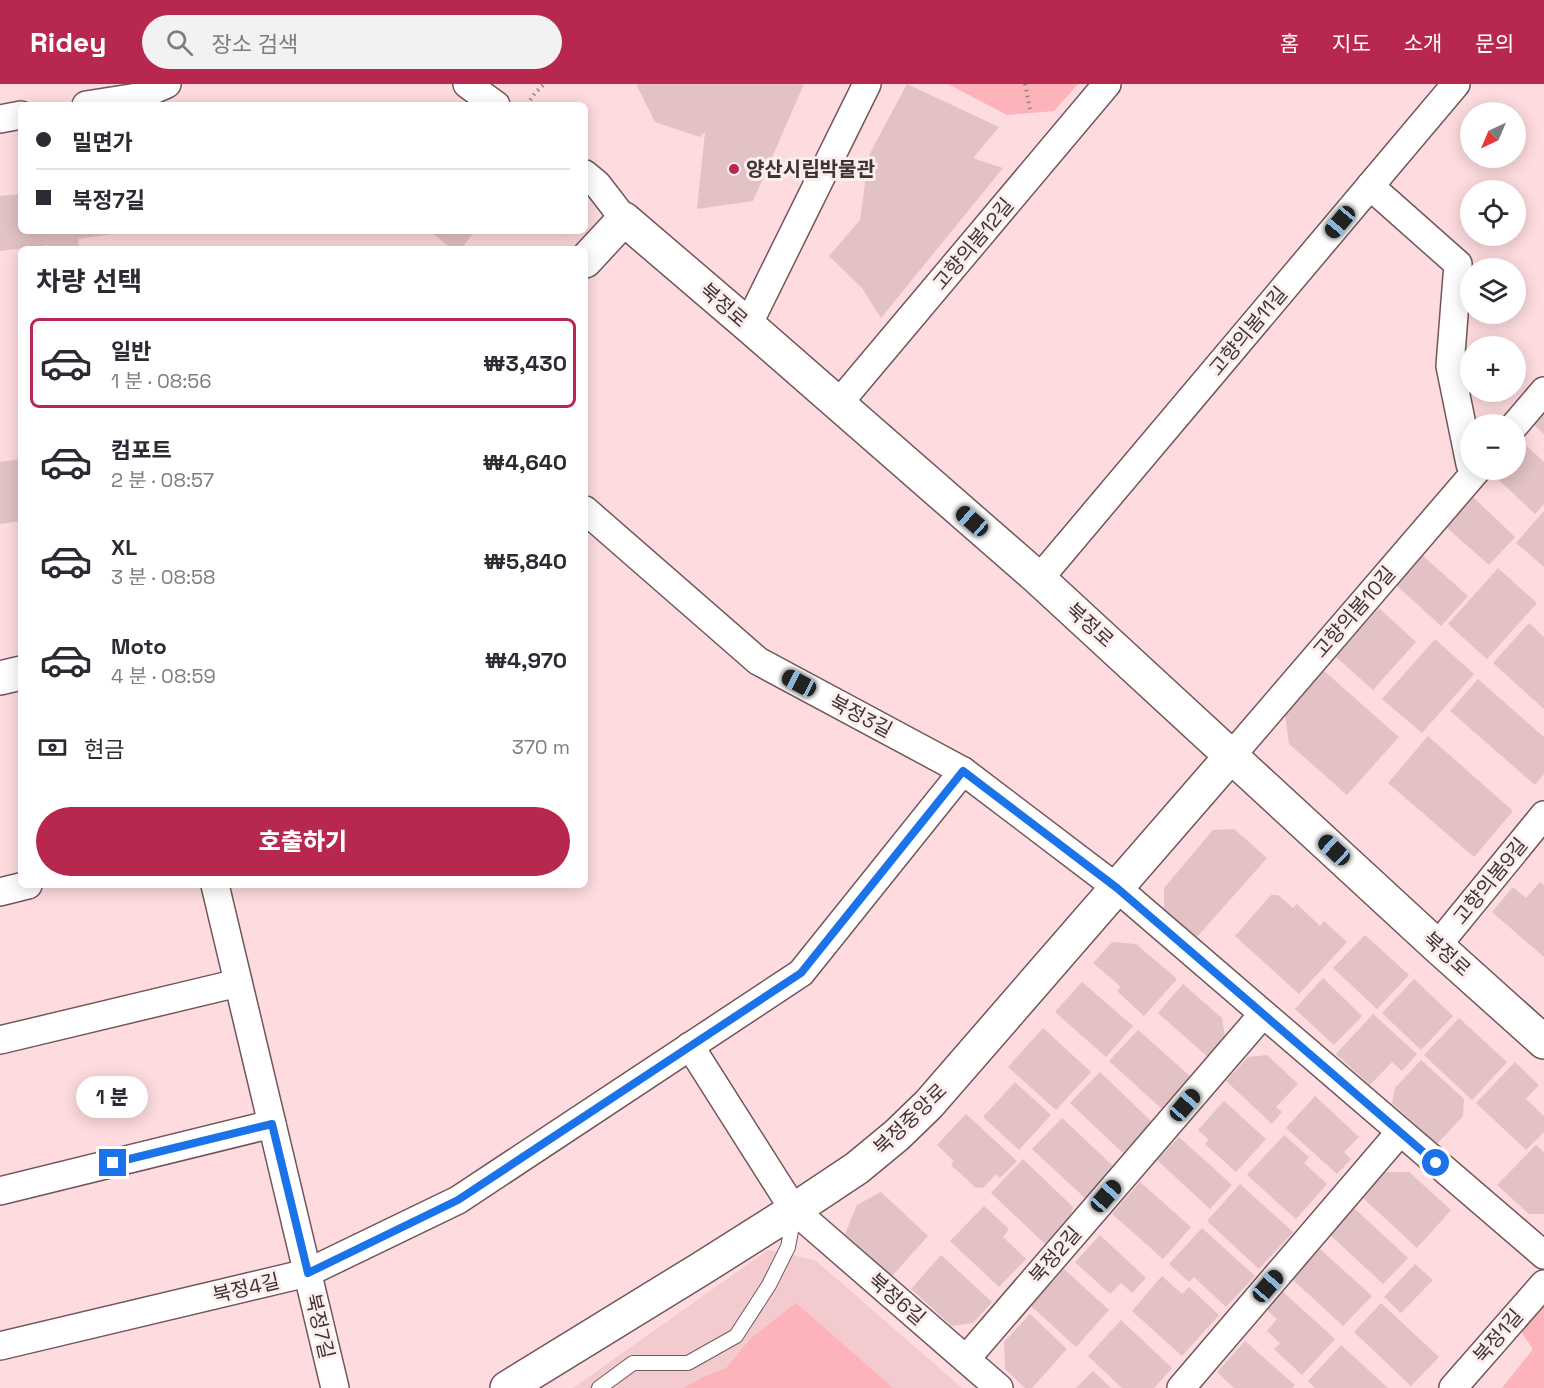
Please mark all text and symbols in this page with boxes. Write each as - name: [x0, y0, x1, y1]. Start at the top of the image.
- search box: [142, 15, 562, 69]
- text: Ridey: [30, 24, 106, 60]
- icon: search: [163, 26, 196, 59]
- text: 장소 검색: [211, 30, 298, 58]
- text: 홈: [1280, 30, 1299, 57]
- text: 지도: [1332, 30, 1371, 57]
- text: 소개: [1404, 30, 1442, 57]
- text: 문의: [1475, 30, 1514, 57]
- north arrow: [1460, 102, 1526, 168]
- map controls: [1460, 102, 1526, 480]
- text: 밀면가: [72, 128, 133, 156]
- place label: 양산시립박물관: [746, 156, 875, 182]
- marker: 양산시립박물관: [727, 162, 741, 176]
- button: locate: [1460, 180, 1526, 246]
- text: 북정7길: [72, 186, 145, 214]
- street label: 고향의봄12길: [927, 193, 1019, 295]
- car: [1322, 202, 1358, 242]
- button: layers: [1460, 258, 1526, 324]
- text: 차량 선택: [36, 264, 142, 299]
- street label: 북정로: [695, 277, 753, 333]
- street label: 고향의봄11길: [1203, 281, 1293, 381]
- icon: car: [39, 336, 93, 390]
- button: +: [1460, 336, 1526, 402]
- text: 일반: [111, 337, 151, 365]
- text: ₩3,430: [483, 349, 567, 377]
- text: 1 분 · 08:56: [111, 368, 211, 394]
- button: −: [1460, 414, 1526, 480]
- icon: car: [39, 435, 93, 489]
- text: 컴포트: [111, 436, 172, 464]
- text: ₩4,640: [482, 448, 567, 476]
- text: 2 분 · 08:57: [111, 467, 214, 493]
- car: [953, 502, 991, 540]
- text: XL: [111, 533, 137, 561]
- icon: car: [39, 534, 93, 588]
- text: ₩5,840: [483, 547, 567, 575]
- street label: 고향의봄10길: [1307, 561, 1401, 663]
- text: 3 분 · 08:58: [111, 564, 215, 590]
- street label: 북정로: [1061, 597, 1119, 653]
- text: Moto: [111, 632, 167, 660]
- icon: car: [39, 633, 93, 687]
- text: ₩4,970: [485, 646, 567, 674]
- text: 4 분 · 08:59: [111, 663, 216, 689]
- car: [779, 667, 819, 699]
- street label: 북정3길: [825, 689, 897, 743]
- icon: cash: [36, 731, 69, 764]
- text: 370 m: [512, 734, 570, 760]
- text: 현금: [84, 735, 124, 763]
- button: 호출하기: [36, 807, 570, 876]
- car: [1315, 831, 1353, 869]
- street label: 고향의봄9길: [1447, 832, 1533, 930]
- street label: 북정로: [1418, 926, 1476, 982]
- callout: 1 분: [77, 1076, 149, 1118]
- street label: 북정중앙로: [868, 1078, 952, 1160]
- text: 1 분: [96, 1084, 128, 1110]
- car: [1166, 1086, 1204, 1124]
- route end: [99, 1149, 126, 1176]
- route start: [1422, 1149, 1449, 1176]
- car: [1087, 1177, 1125, 1215]
- street label: 북정2길: [1023, 1221, 1087, 1289]
- street label: 북정6길: [863, 1267, 931, 1331]
- car: [1249, 1267, 1287, 1305]
- street label: 북정4길: [210, 1268, 282, 1308]
- street label: 북정7길: [300, 1291, 340, 1361]
- street label: 북정1길: [1467, 1303, 1529, 1369]

